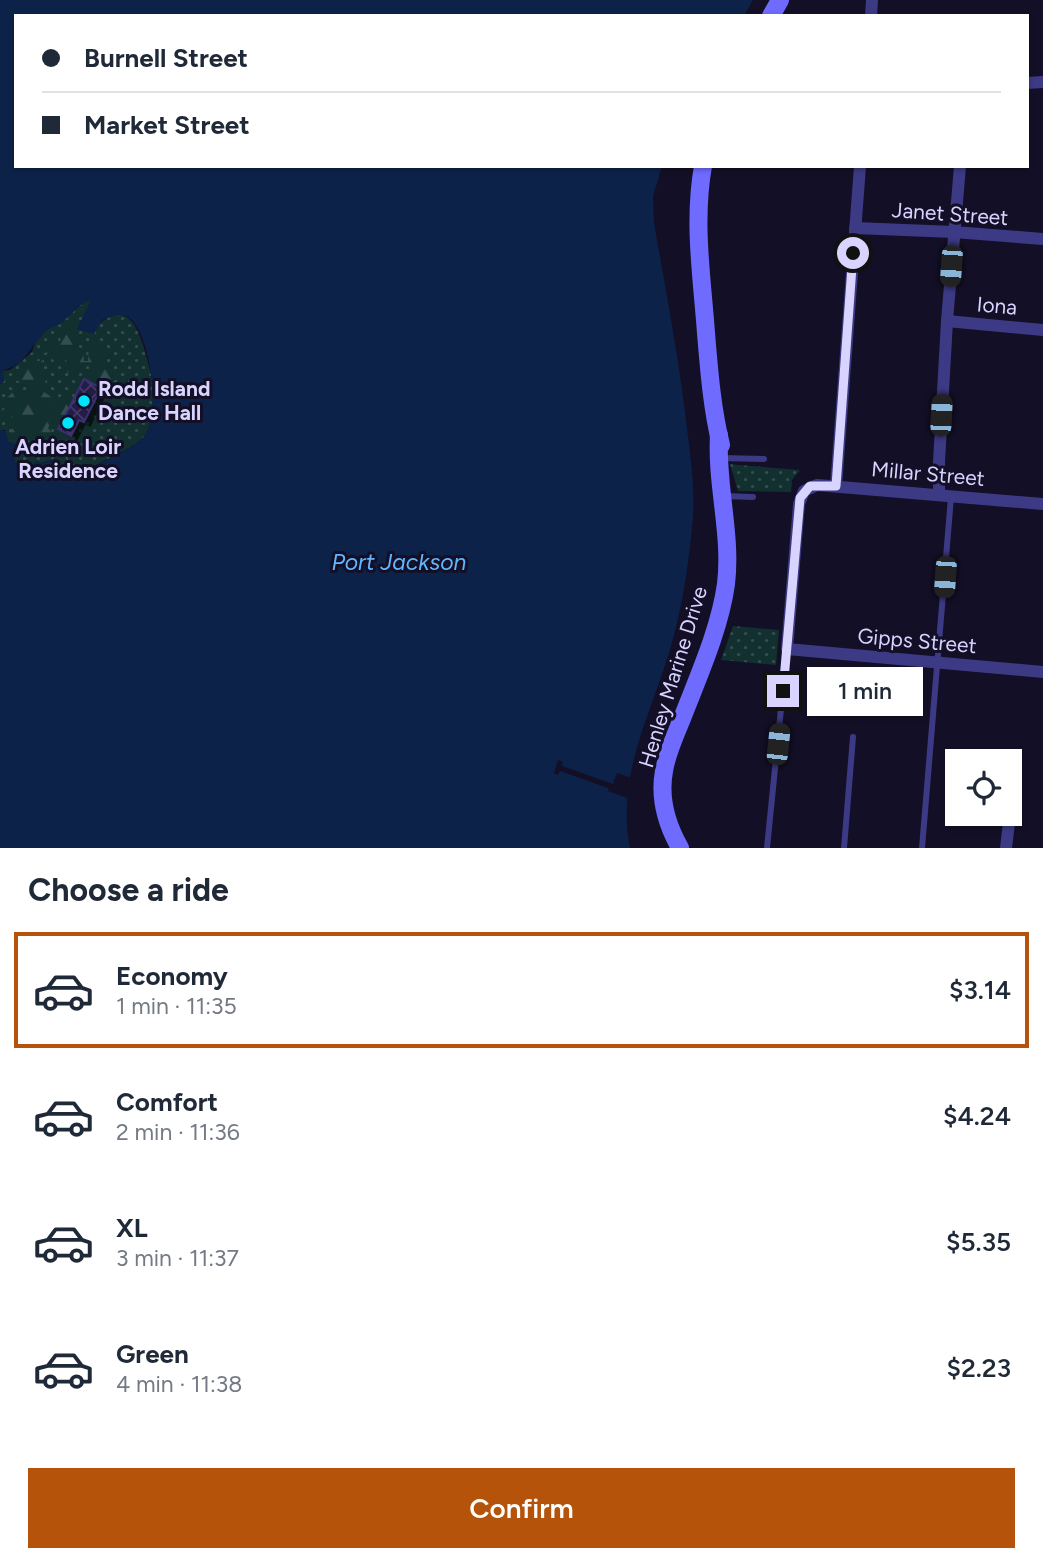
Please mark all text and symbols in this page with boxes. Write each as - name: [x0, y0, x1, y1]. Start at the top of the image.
- text: Burnell Street: [84, 42, 248, 74]
- text: Market Street: [84, 109, 250, 141]
- street label: Janet Street: [891, 197, 1009, 230]
- route start: [837, 237, 869, 269]
- car: [940, 244, 963, 288]
- street label: Iona: [976, 291, 1018, 320]
- place label: Rodd Island Dance Hall: [98, 376, 210, 425]
- marker: Rodd Island Dance Hall: [76, 393, 92, 409]
- car: [930, 393, 953, 437]
- marker: Adrien Loir Residence: [60, 415, 76, 431]
- place label: Adrien Loir Residence: [15, 434, 121, 483]
- street label: Millar Street: [870, 456, 986, 491]
- water label: Port Jackson: [332, 548, 467, 576]
- car: [934, 555, 957, 599]
- street label: Henley Marine Drive: [633, 583, 712, 771]
- street label: Gipps Street: [856, 623, 978, 658]
- callout: 1 min: [808, 666, 923, 716]
- route end: [767, 675, 799, 707]
- text: 1 min: [838, 677, 892, 705]
- car: [766, 722, 791, 766]
- map controls: [945, 749, 1022, 826]
- button: locate: [945, 749, 1022, 826]
- text: Choose a ride: [28, 871, 229, 909]
- icon: car: [32, 959, 95, 1022]
- text: Economy: [116, 960, 228, 992]
- text: $3.14: [949, 974, 1011, 1006]
- text: 1 min · 11:35: [116, 992, 237, 1020]
- icon: car: [32, 1085, 95, 1148]
- text: Comfort: [116, 1086, 218, 1118]
- text: $4.24: [943, 1100, 1011, 1132]
- text: 2 min · 11:36: [116, 1118, 240, 1146]
- icon: car: [32, 1211, 95, 1274]
- text: XL: [116, 1212, 148, 1244]
- text: $5.35: [946, 1226, 1011, 1258]
- text: 3 min · 11:37: [116, 1244, 239, 1272]
- icon: car: [32, 1337, 95, 1400]
- text: Green: [116, 1338, 189, 1370]
- text: $2.23: [946, 1352, 1011, 1384]
- text: 4 min · 11:38: [116, 1370, 242, 1398]
- button: Confirm: [28, 1468, 1015, 1548]

